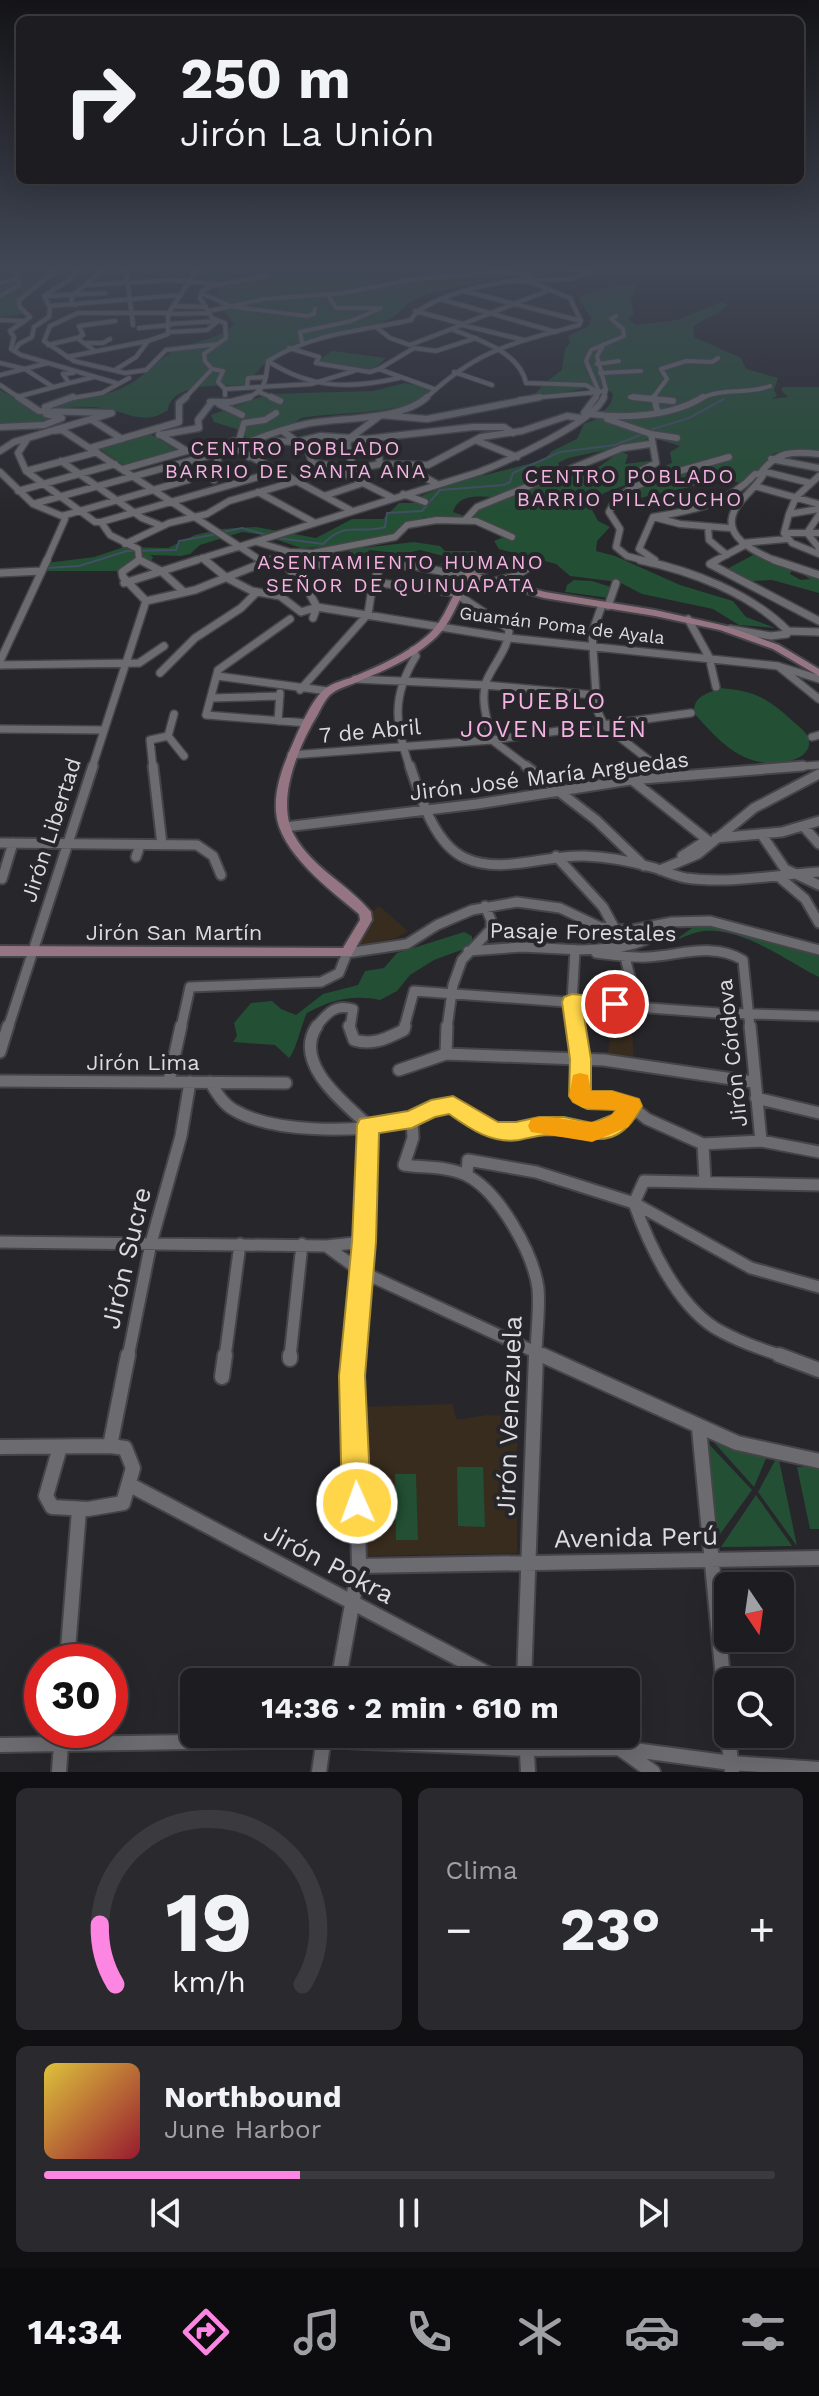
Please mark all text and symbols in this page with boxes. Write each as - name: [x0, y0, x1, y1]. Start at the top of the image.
- text: 250 m: [180, 46, 351, 112]
- icon: right: [48, 48, 152, 152]
- text: Jirón La Unión: [180, 113, 434, 155]
- district label: CENTRO POBLADO BARRIO DE SANTA ANA: [165, 436, 427, 483]
- district label: CENTRO POBLADO BARRIO PILACUCHO: [517, 464, 743, 511]
- district label: ASENTAMIENTO HUMANO SEÑOR DE QUINUAPATA: [257, 550, 545, 597]
- street label: Guamán Poma de Ayala: [458, 602, 666, 648]
- district label: PUEBLO JOVEN BELÉN: [460, 687, 648, 743]
- street label: 7 de Abril: [318, 714, 422, 748]
- street label: Jirón José María Arguedas: [408, 746, 690, 806]
- street label: Jirón Libertad: [16, 755, 86, 905]
- street label: Pasaje Forestales: [489, 918, 677, 946]
- street label: Jirón San Martín: [86, 920, 262, 945]
- pin: [581, 970, 649, 1038]
- street label: Jirón Córdova: [712, 978, 752, 1128]
- icon: arrive: [593, 982, 637, 1026]
- street label: Jirón Lima: [86, 1050, 200, 1075]
- street label: Jirón Sucre: [95, 1184, 157, 1332]
- street label: Jirón Venezuela: [491, 1315, 528, 1517]
- position arrow: [315, 1461, 399, 1545]
- street label: Jirón Pokra: [259, 1516, 400, 1610]
- street label: Avenida Perú: [554, 1521, 718, 1553]
- north arrow: [714, 1572, 794, 1652]
- map controls: [714, 1572, 794, 1748]
- speed limit sign: 30: [24, 1644, 128, 1748]
- button: search: [714, 1668, 794, 1748]
- text: 14:36 · 2 min · 610 m: [261, 1690, 559, 1725]
- text: Clima: [446, 1855, 518, 1885]
- text: 19: [165, 1874, 252, 1971]
- text: 23°: [560, 1894, 661, 1965]
- text: −: [446, 1904, 472, 1956]
- text: +: [748, 1904, 775, 1956]
- text: km/h: [172, 1965, 246, 1999]
- text: Northbound: [164, 2079, 341, 2114]
- text: June Harbor: [164, 2114, 321, 2144]
- icon: previous: [144, 2191, 188, 2235]
- icon: pause: [387, 2191, 431, 2235]
- icon: next: [631, 2191, 675, 2235]
- icon: directions: [178, 2304, 234, 2360]
- icon: music: [289, 2304, 345, 2360]
- icon: phone: [401, 2304, 457, 2360]
- icon: climate: [512, 2304, 568, 2360]
- icon: car: [624, 2304, 680, 2360]
- icon: filters: [735, 2304, 791, 2360]
- text: 14:34: [28, 2311, 122, 2353]

